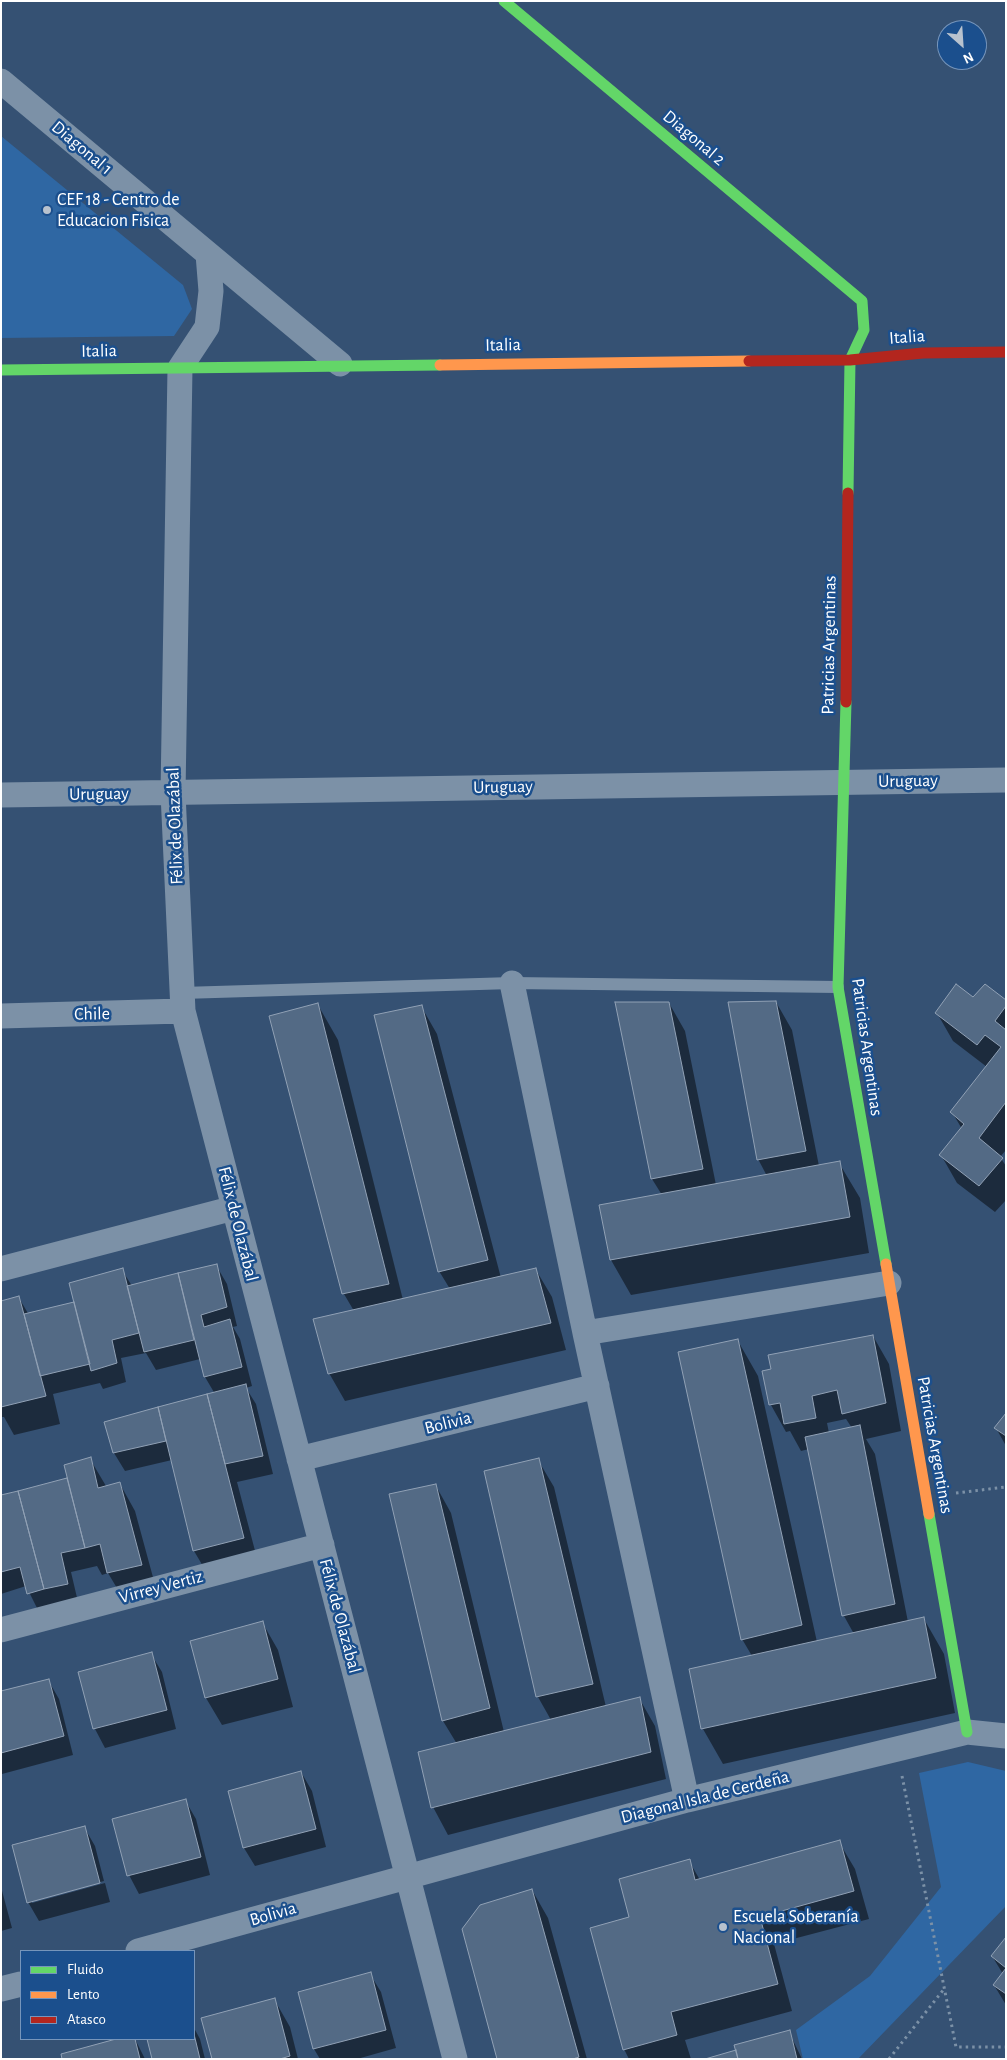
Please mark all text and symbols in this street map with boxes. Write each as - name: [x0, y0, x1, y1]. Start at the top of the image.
- north arrow: [937, 20, 987, 70]
- text: N: [961, 49, 976, 66]
- street label: Diagonal 2: [658, 106, 730, 170]
- street label: Diagonal 1: [47, 116, 117, 180]
- place label: CEF 18 - Centro de Educacion Fisica: [57, 189, 180, 232]
- marker: CEF 18 - Centro de Educacion Fisica: [41, 204, 53, 216]
- street label: Italia: [888, 325, 926, 349]
- street label: Italia: [485, 334, 521, 356]
- street label: Italia: [81, 340, 117, 362]
- street label: Patricias Argentinas: [817, 575, 841, 715]
- street label: Félix de Olazábal: [162, 767, 188, 885]
- street label: Uruguay: [878, 770, 938, 792]
- street label: Uruguay: [473, 776, 533, 798]
- street label: Uruguay: [69, 783, 129, 805]
- street label: Patricias Argentinas: [847, 977, 887, 1117]
- street label: Chile: [74, 1003, 110, 1025]
- street label: Félix de Olazábal: [213, 1164, 263, 1284]
- street label: Patricias Argentinas: [912, 1375, 958, 1515]
- street label: Bolivia: [422, 1407, 474, 1439]
- street label: Félix de Olazábal: [314, 1556, 366, 1676]
- street label: Virrey Vertiz: [117, 1565, 205, 1609]
- street label: Diagonal Isla de Cerdeña: [619, 1766, 791, 1828]
- street label: Bolivia: [247, 1897, 299, 1931]
- place label: Escuela Soberanía Nacional: [733, 1906, 859, 1948]
- marker: Escuela Soberanía Nacional: [717, 1921, 729, 1933]
- legend: [20, 1950, 195, 2040]
- text: Fluido: [67, 1962, 104, 1977]
- text: Lento: [67, 1987, 100, 2002]
- text: Atasco: [67, 2012, 106, 2027]

